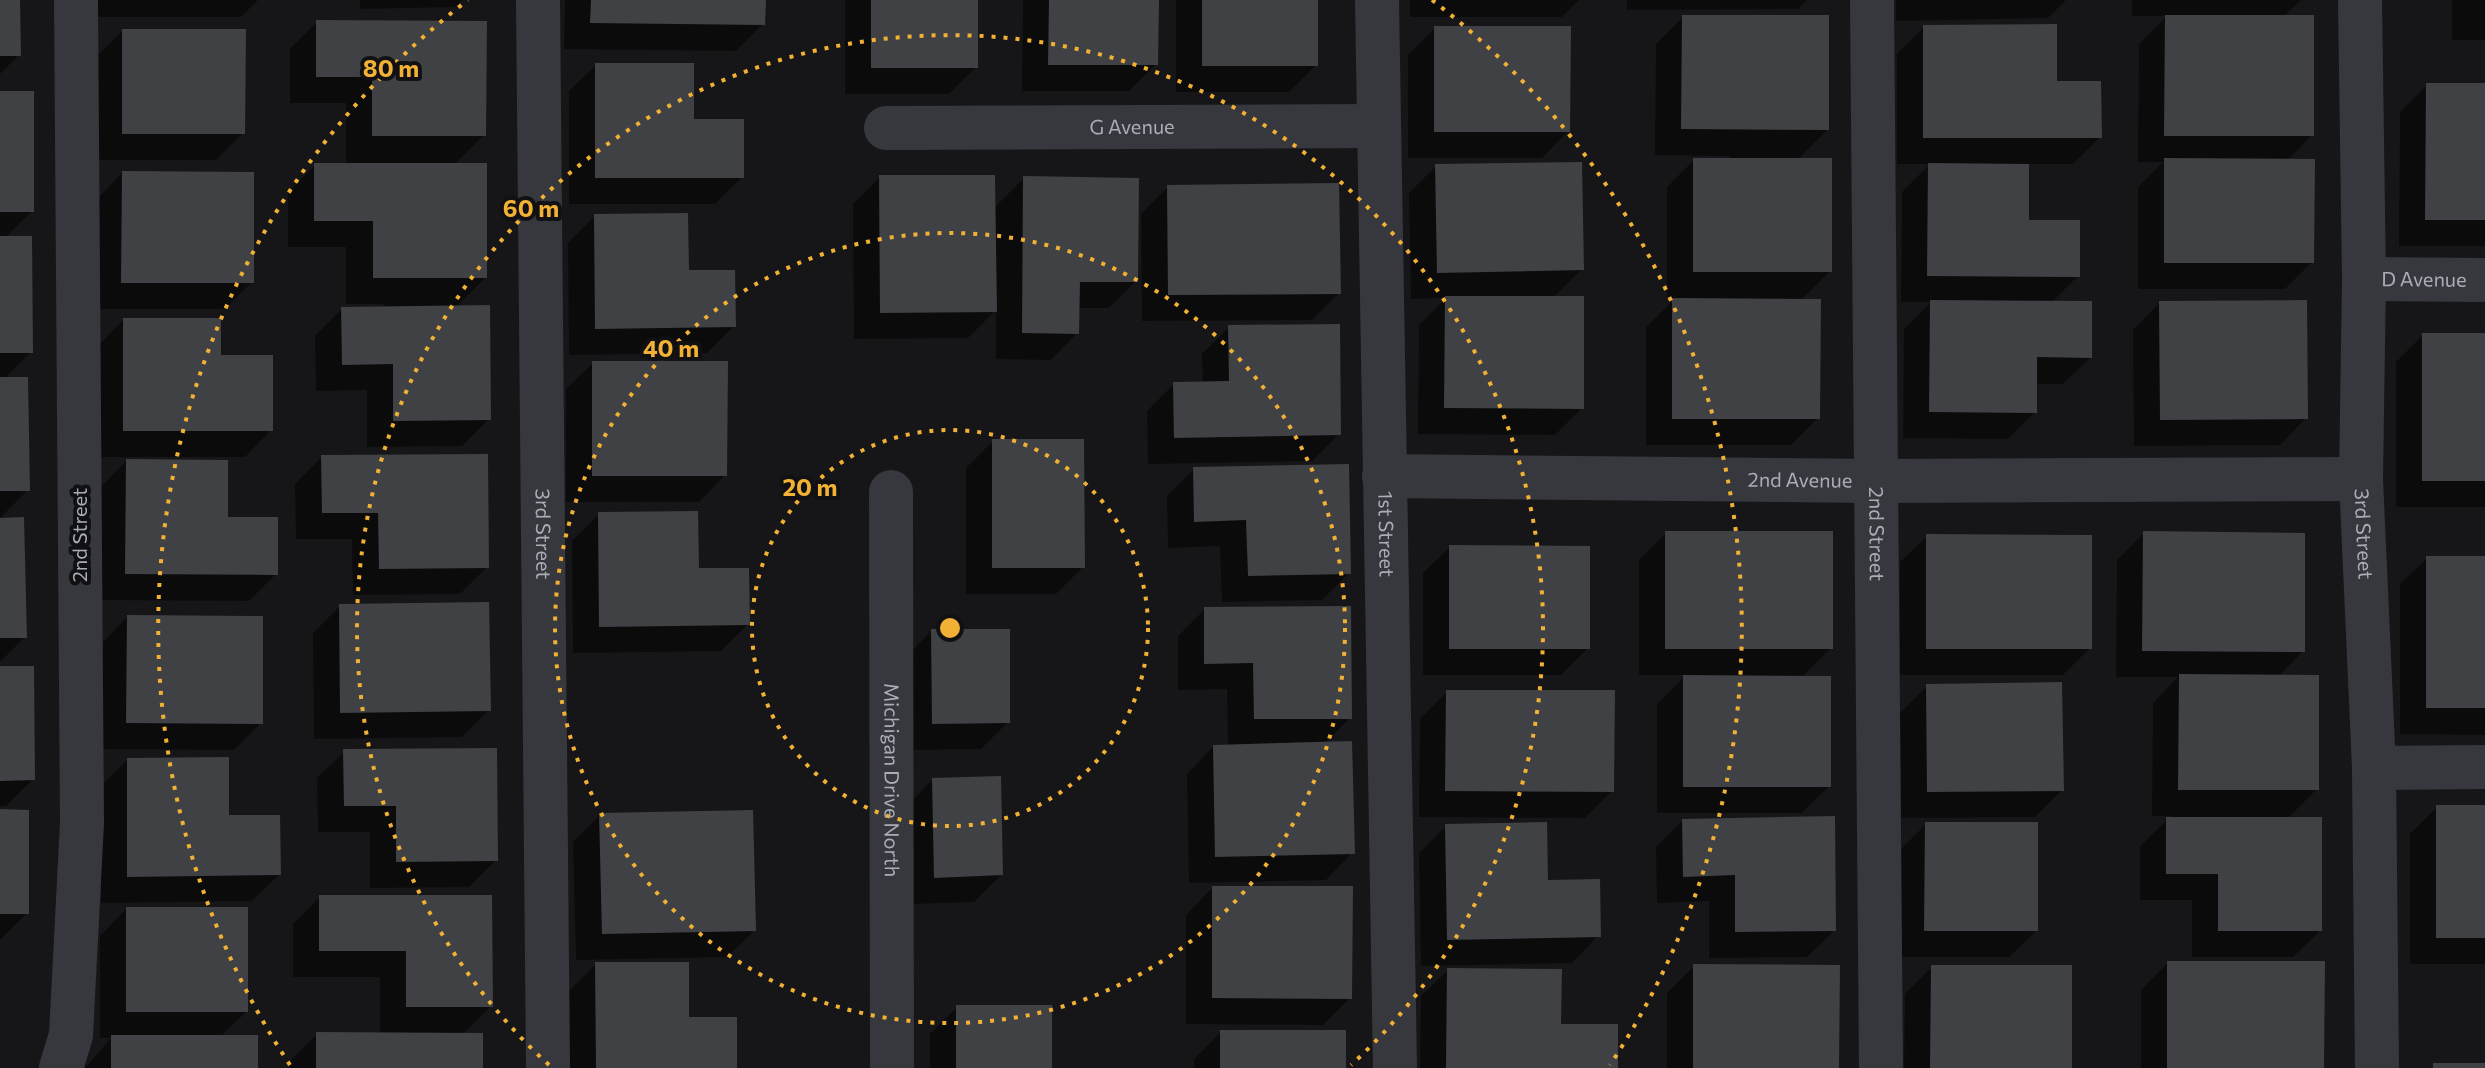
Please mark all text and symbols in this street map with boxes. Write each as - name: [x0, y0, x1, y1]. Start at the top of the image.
- text: 80 m: [363, 53, 419, 82]
- street label: G Avenue: [1089, 114, 1175, 138]
- text: 60 m: [503, 193, 559, 222]
- street label: D Avenue: [2381, 266, 2467, 291]
- text: 40 m: [643, 333, 699, 362]
- street label: 2nd Avenue: [1748, 467, 1852, 492]
- text: 20 m: [783, 472, 837, 501]
- street label: 2nd Street: [1865, 487, 1890, 581]
- street label: 2nd Street: [67, 488, 91, 582]
- street label: 3rd Street: [532, 488, 556, 580]
- street label: 3rd Street: [2350, 488, 2379, 580]
- street label: 1st Street: [1374, 491, 1400, 577]
- centre of rings: [936, 614, 964, 642]
- street label: Michigan Drive North: [880, 683, 905, 877]

